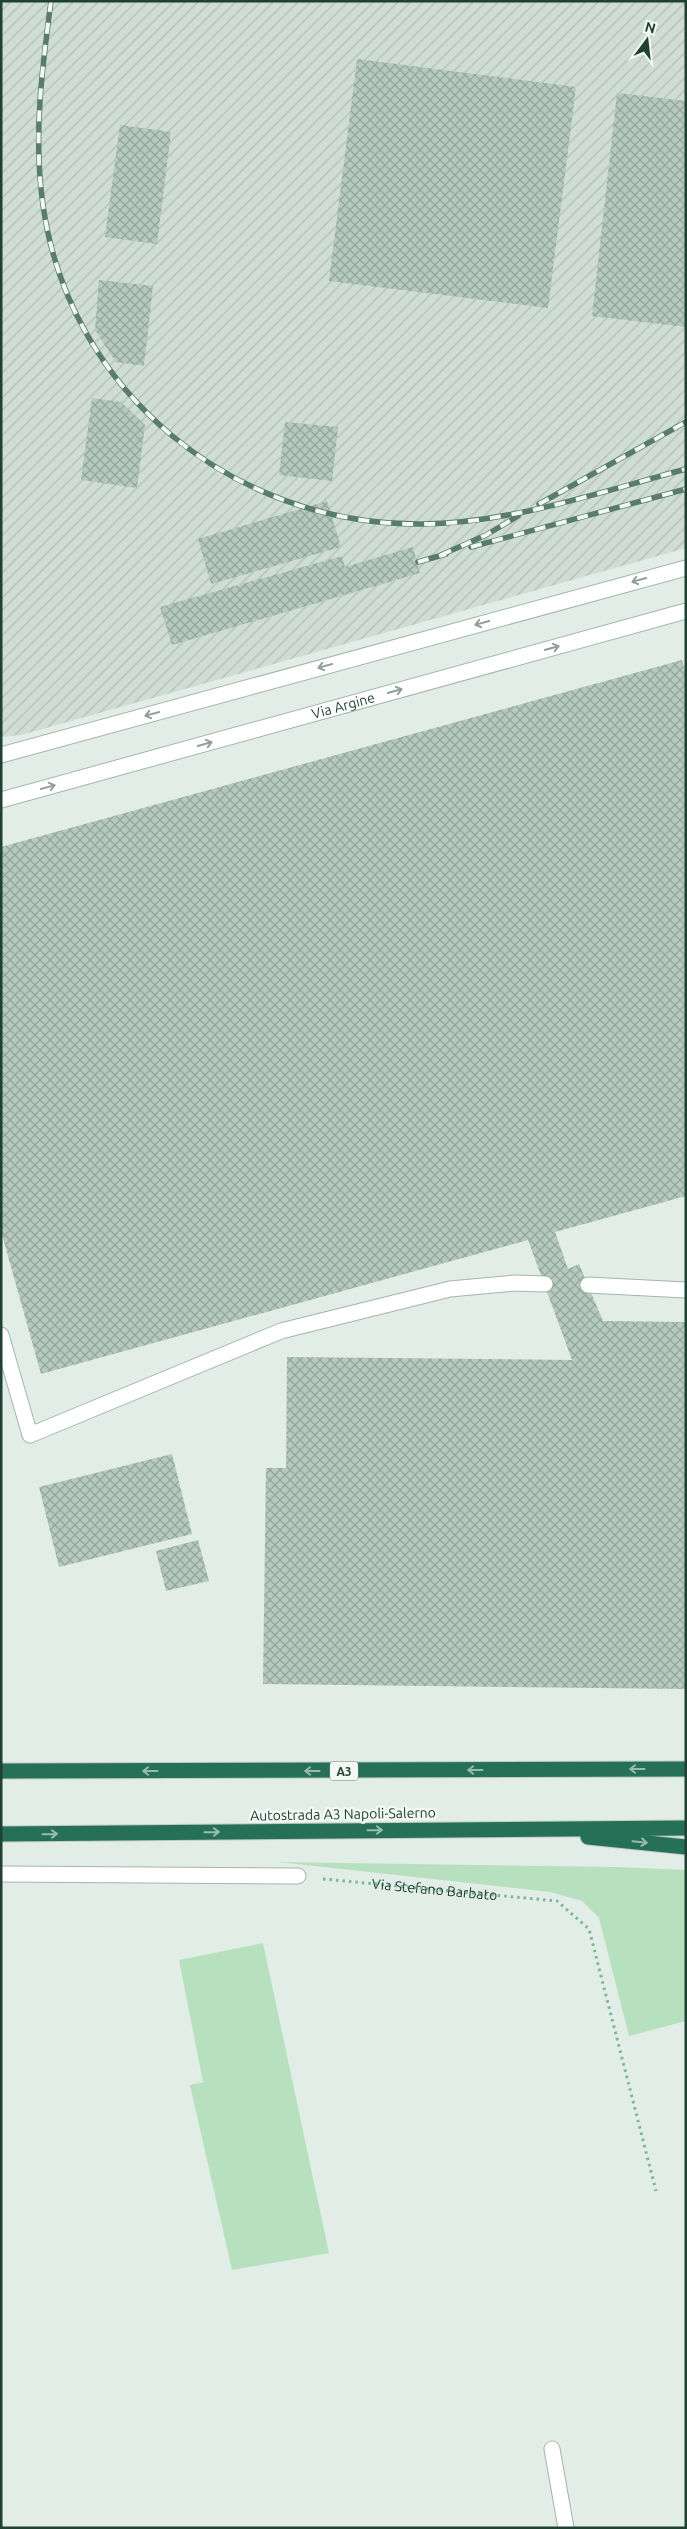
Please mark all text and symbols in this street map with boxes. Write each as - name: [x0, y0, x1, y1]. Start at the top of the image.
- north arrow: [622, 15, 672, 65]
- text: N: [643, 18, 657, 37]
- one-way arrow: [631, 576, 647, 586]
- one-way arrow: [474, 619, 490, 629]
- one-way arrow: [543, 643, 559, 652]
- one-way arrow: [318, 662, 334, 672]
- one-way arrow: [387, 686, 403, 696]
- street label: Via Argine: [310, 689, 377, 722]
- one-way arrow: [144, 710, 160, 719]
- one-way arrow: [197, 739, 213, 749]
- one-way arrow: [40, 782, 56, 792]
- road number: A3: [330, 1762, 358, 1780]
- one-way arrow: [629, 1764, 646, 1774]
- one-way arrow: [467, 1765, 483, 1775]
- one-way arrow: [142, 1766, 158, 1776]
- one-way arrow: [304, 1766, 320, 1776]
- street label: Autostrada A3 Napoli-Salerno: [250, 1804, 436, 1824]
- one-way arrow: [366, 1825, 383, 1835]
- one-way arrow: [204, 1827, 220, 1837]
- one-way arrow: [42, 1829, 58, 1838]
- one-way arrow: [632, 1837, 648, 1847]
- street label: Via Stefano Barbato: [371, 1876, 498, 1903]

